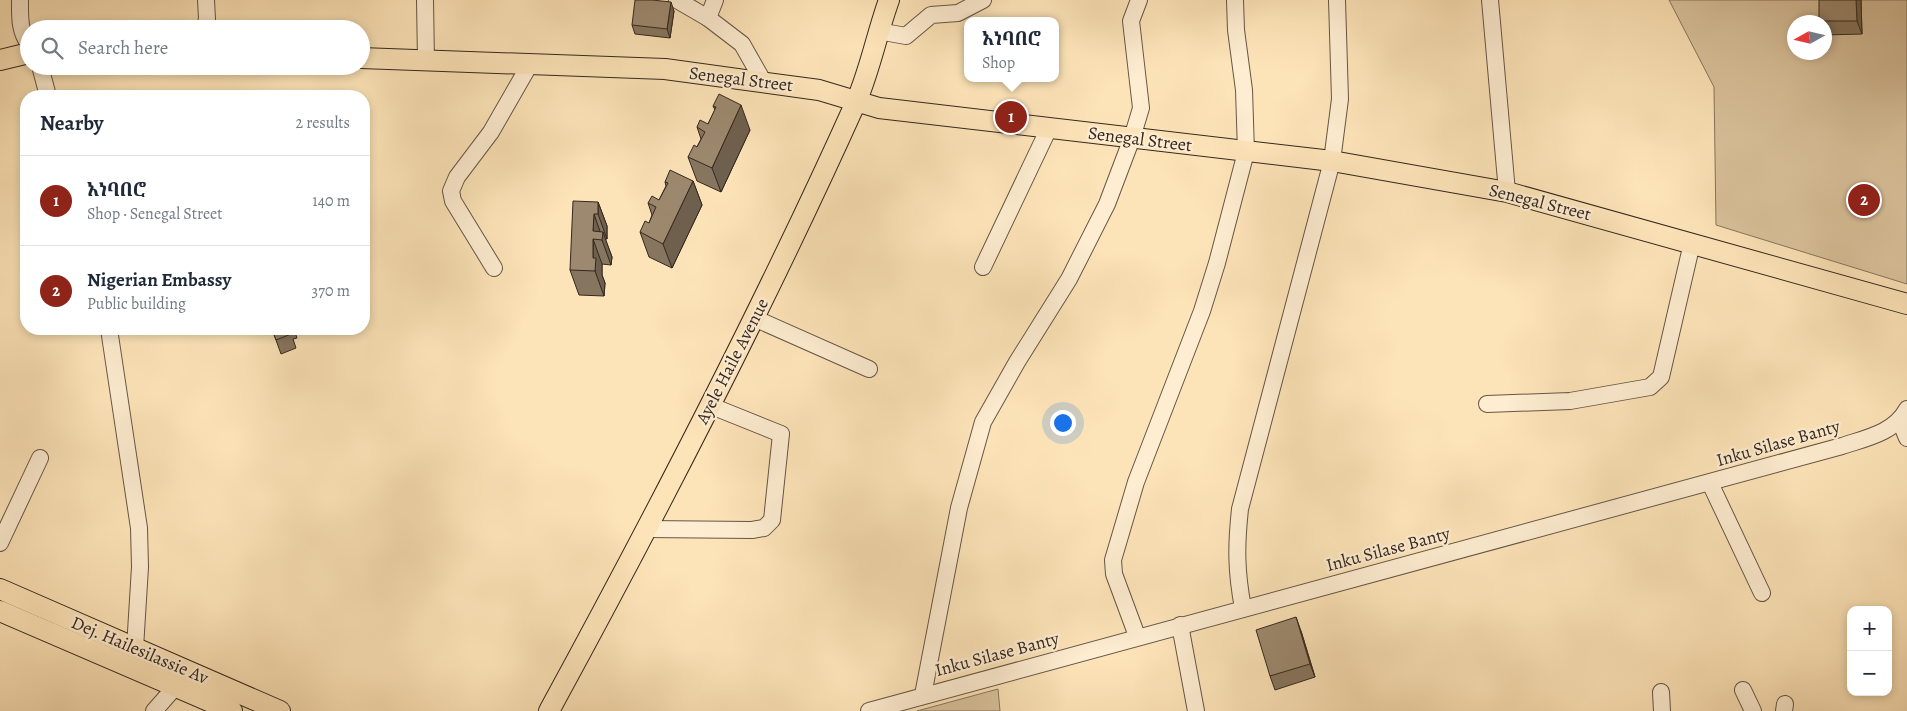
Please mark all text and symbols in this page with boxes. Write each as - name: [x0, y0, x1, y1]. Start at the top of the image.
- north arrow: [1787, 15, 1832, 60]
- popup: [964, 17, 1059, 82]
- search box: [20, 20, 370, 75]
- text: አነባበሮ: [982, 26, 1041, 52]
- icon: search: [38, 34, 66, 62]
- text: Search here: [78, 35, 168, 61]
- text: Shop: [982, 52, 1015, 74]
- street label: Senegal Street: [688, 61, 794, 97]
- pin: 1: [995, 98, 1027, 136]
- text: Nearby: [40, 109, 103, 137]
- text: 2 results: [295, 112, 350, 134]
- street label: Senegal Street: [1087, 121, 1193, 157]
- text: አነባበሮ: [87, 177, 146, 203]
- street label: Senegal Street: [1486, 178, 1594, 226]
- pin: 2: [1848, 181, 1880, 219]
- text: 1: [53, 190, 59, 212]
- text: 140 m: [312, 190, 350, 212]
- text: Shop · Senegal Street: [87, 203, 223, 225]
- text: Nigerian Embassy: [87, 267, 231, 293]
- text: 2: [52, 280, 60, 302]
- text: 370 m: [312, 280, 350, 302]
- text: Public building: [87, 293, 186, 315]
- street label: Ayele Haile Avenue: [689, 294, 774, 429]
- your location: [1050, 410, 1076, 436]
- street label: Inku Silase Banty: [1713, 414, 1844, 472]
- street label: Inku Silase Banty: [1323, 521, 1454, 577]
- map controls: [1847, 606, 1892, 696]
- button: +: [1847, 606, 1892, 651]
- street label: Dej. Hailesilassie Av: [68, 610, 213, 690]
- street label: Inku Silase Banty: [932, 626, 1063, 682]
- button: −: [1847, 651, 1892, 696]

